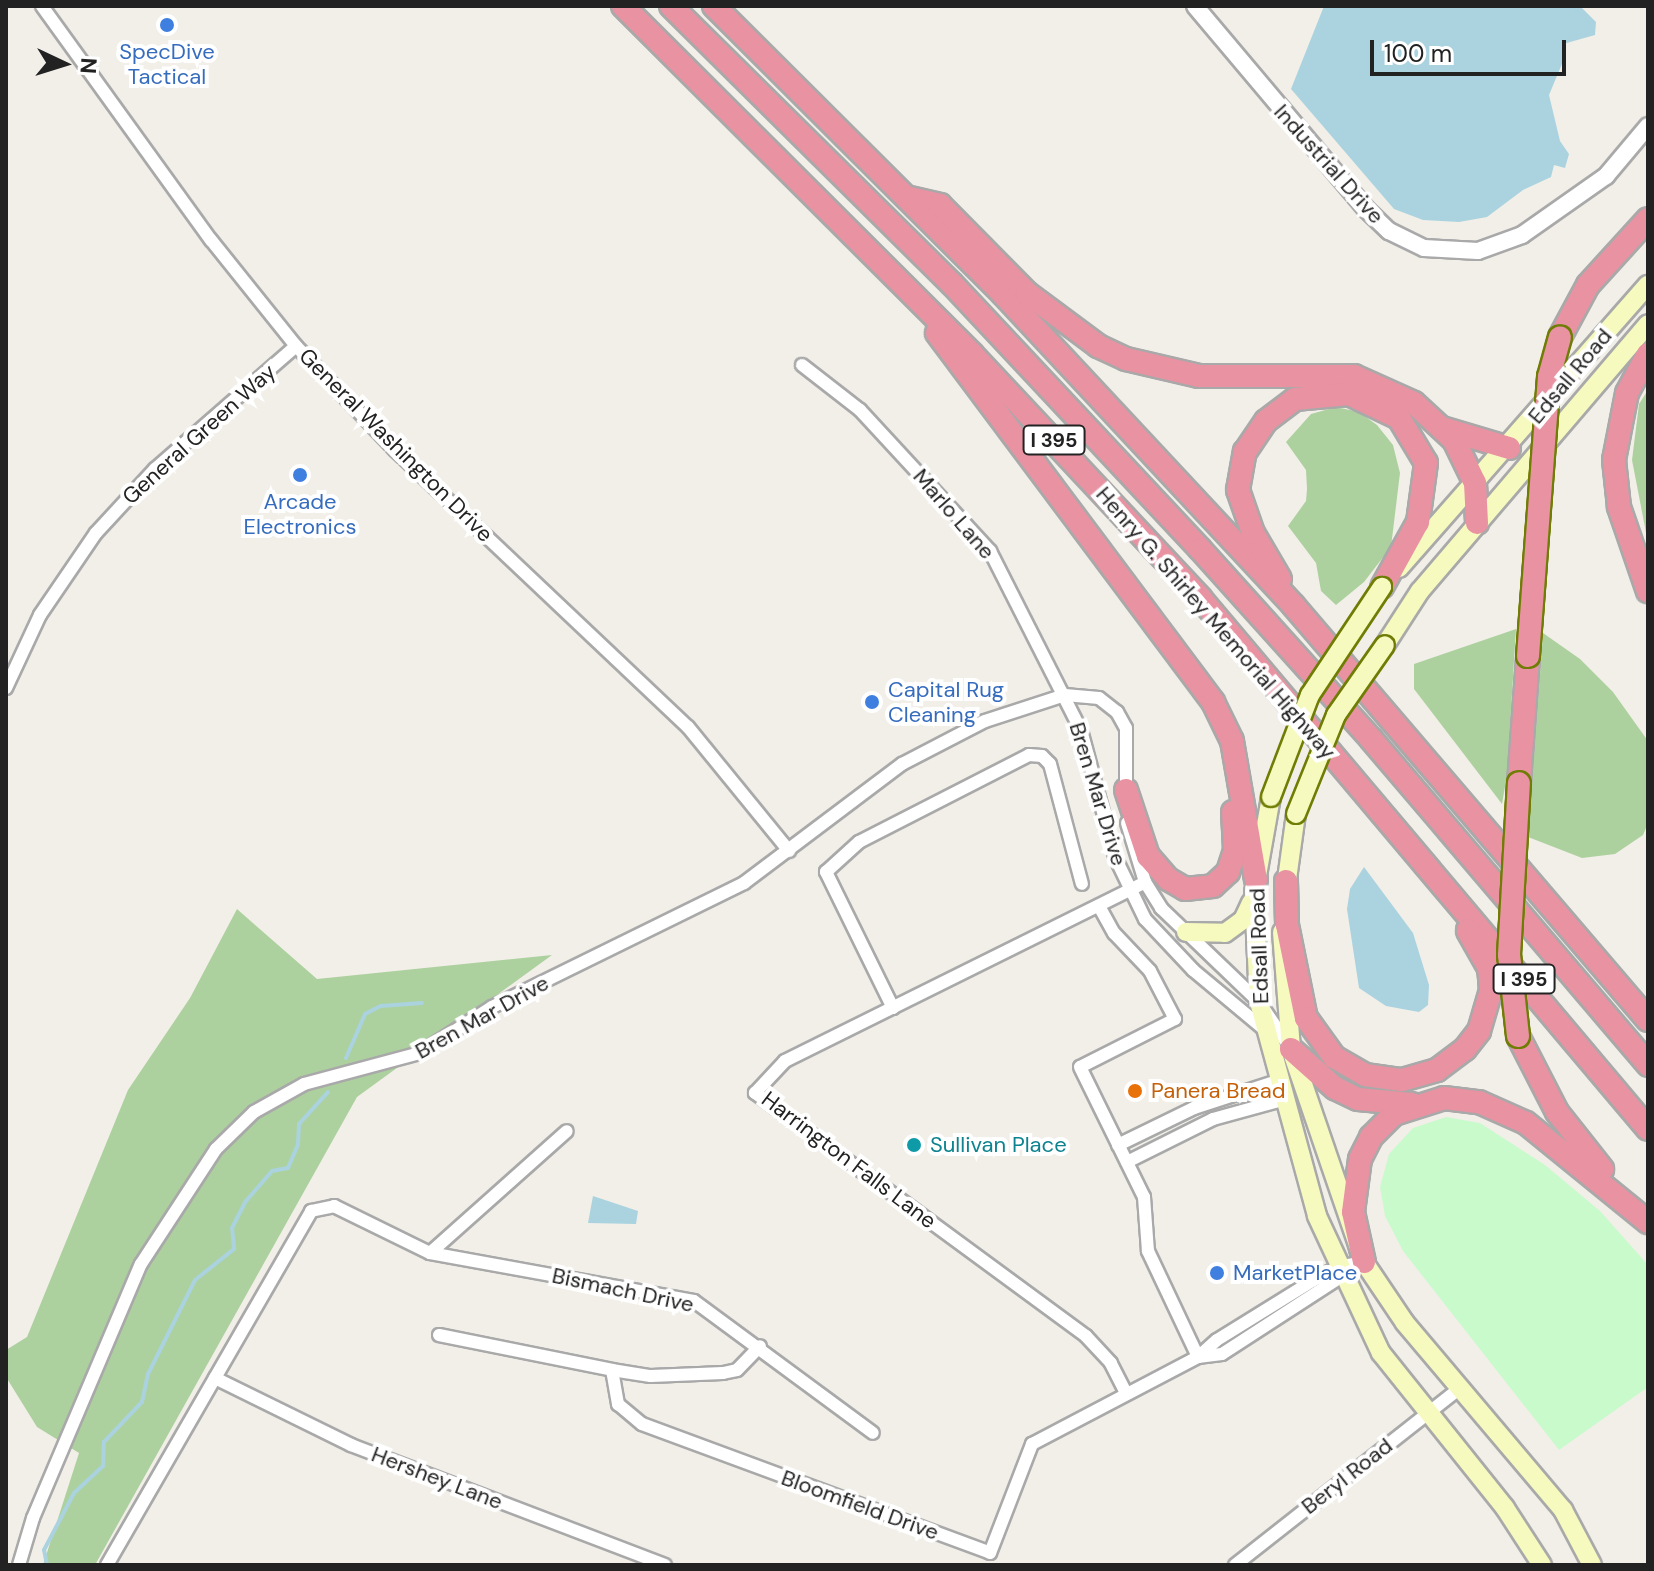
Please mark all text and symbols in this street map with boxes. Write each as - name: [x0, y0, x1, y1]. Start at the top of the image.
- marker: SpecDive Tactical: [158, 16, 176, 34]
- north arrow: [24, 24, 104, 104]
- scale bar: [1374, 24, 1570, 74]
- place label: SpecDive Tactical: [119, 38, 215, 90]
- text: 100 m: [1384, 38, 1452, 69]
- text: N: [73, 57, 103, 75]
- street label: Industrial Drive: [1268, 99, 1390, 229]
- street label: Edsall Road: [1523, 323, 1617, 429]
- street label: General Washington Drive: [294, 343, 498, 547]
- street label: General Green Way: [117, 358, 281, 510]
- road number: I 395: [1022, 424, 1086, 456]
- street label: Marlo Lane: [908, 463, 1000, 565]
- marker: Arcade Electronics: [291, 466, 309, 484]
- street label: Henry G. Shirley Memorial Highway: [1090, 481, 1342, 765]
- place label: Arcade Electronics: [243, 488, 357, 540]
- place label: Capital Rug Cleaning: [888, 676, 1004, 728]
- marker: Capital Rug Cleaning: [863, 693, 881, 711]
- street label: Bren Mar Drive: [1064, 719, 1132, 869]
- street label: Edsall Road: [1244, 888, 1274, 1004]
- road number: I 395: [1492, 963, 1556, 995]
- street label: Bren Mar Drive: [411, 969, 553, 1065]
- place label: Panera Bread: [1151, 1078, 1286, 1104]
- marker: Panera Bread: [1126, 1082, 1144, 1100]
- street label: Harrington Falls Lane: [757, 1086, 941, 1234]
- place label: Sullivan Place: [930, 1132, 1067, 1158]
- marker: Sullivan Place: [905, 1136, 923, 1154]
- place label: MarketPlace: [1233, 1260, 1357, 1286]
- street label: Bismach Drive: [550, 1262, 696, 1318]
- marker: MarketPlace: [1208, 1264, 1226, 1282]
- street label: Beryl Road: [1296, 1432, 1398, 1520]
- street label: Hershey Lane: [368, 1441, 506, 1515]
- street label: Bloomfield Drive: [778, 1464, 942, 1546]

